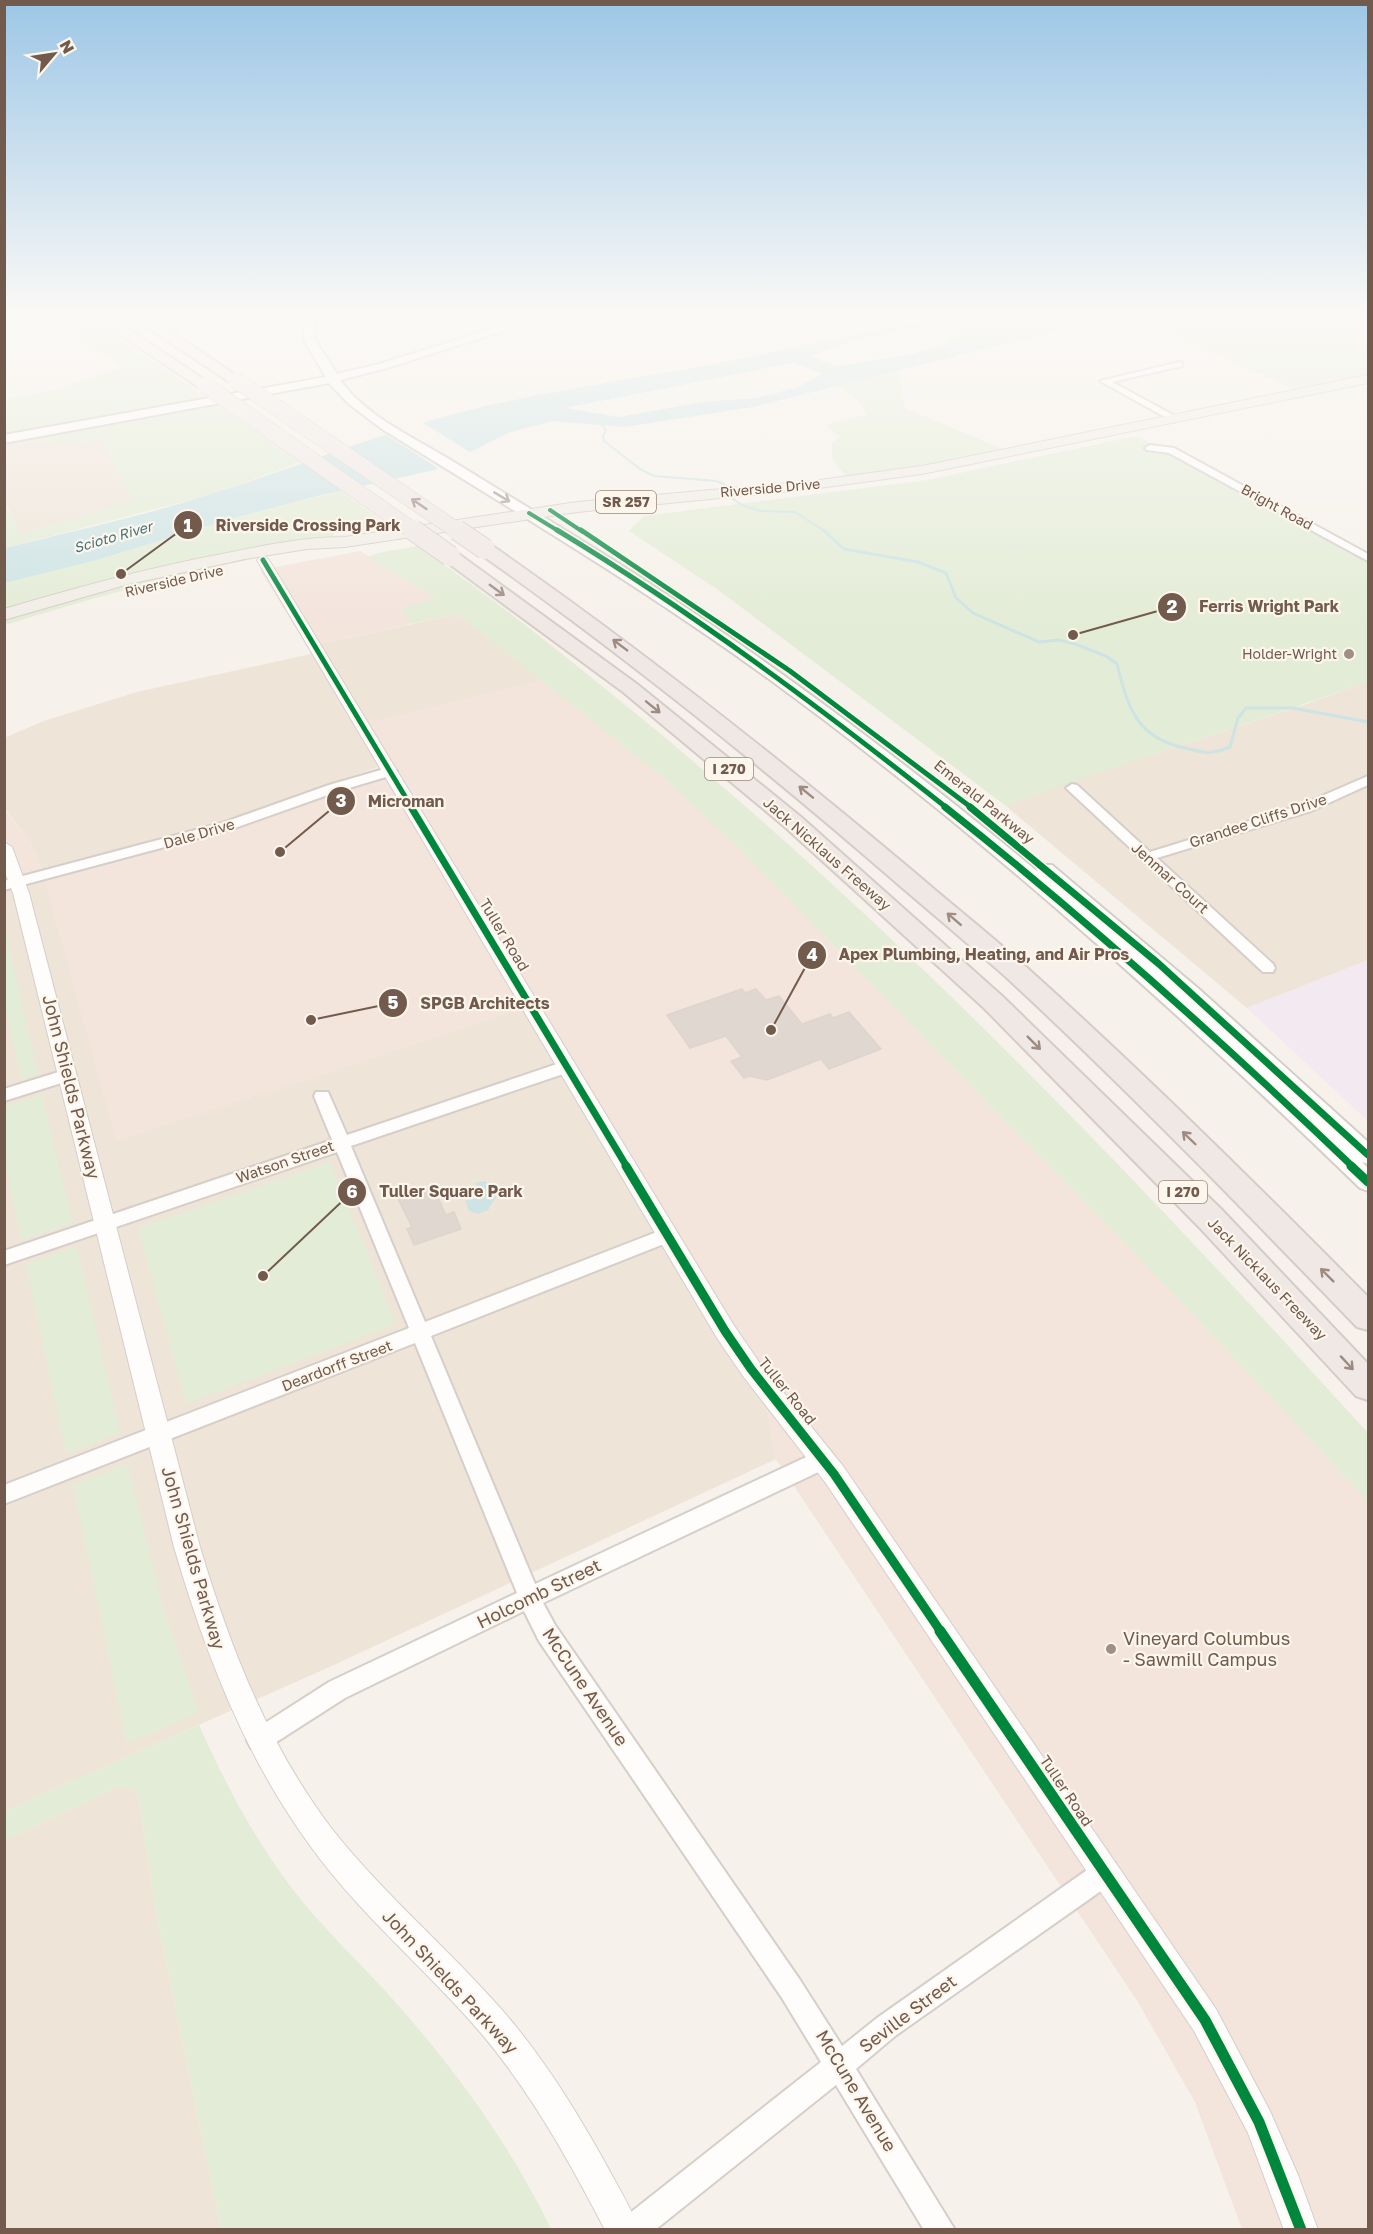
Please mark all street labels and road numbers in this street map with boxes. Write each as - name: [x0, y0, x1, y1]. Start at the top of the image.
- street label: Riverside Drive: [719, 475, 821, 500]
- street label: Bright Road: [1239, 480, 1316, 533]
- road number: SR 257: [596, 491, 656, 513]
- street label: Riverside Drive: [123, 561, 225, 600]
- street label: Emerald Parkway: [931, 755, 1039, 848]
- road number: I 270: [705, 758, 753, 780]
- street label: Grandee Cliffs Drive: [1187, 789, 1329, 851]
- street label: Jack Nicklaus Freeway: [760, 793, 896, 914]
- street label: Dale Drive: [161, 814, 237, 852]
- street label: Jenmar Court: [1128, 838, 1213, 917]
- street label: Tuller Road: [476, 895, 534, 974]
- street label: John Shields Parkway: [38, 992, 106, 1181]
- street label: Watson Street: [233, 1136, 336, 1186]
- road number: I 270: [1159, 1181, 1207, 1203]
- street label: Jack Nicklaus Freeway: [1204, 1213, 1331, 1344]
- street label: Deardorff Street: [279, 1336, 394, 1394]
- street label: Tuller Road: [755, 1353, 820, 1428]
- street label: John Shields Parkway: [157, 1464, 231, 1652]
- street label: Holcomb Street: [473, 1554, 604, 1633]
- street label: McCune Avenue: [538, 1623, 634, 1750]
- street label: Tuller Road: [1037, 1752, 1097, 1829]
- street label: John Shields Parkway: [378, 1905, 523, 2058]
- street label: Seville Street: [854, 1969, 960, 2057]
- street label: McCune Avenue: [812, 2026, 902, 2155]

